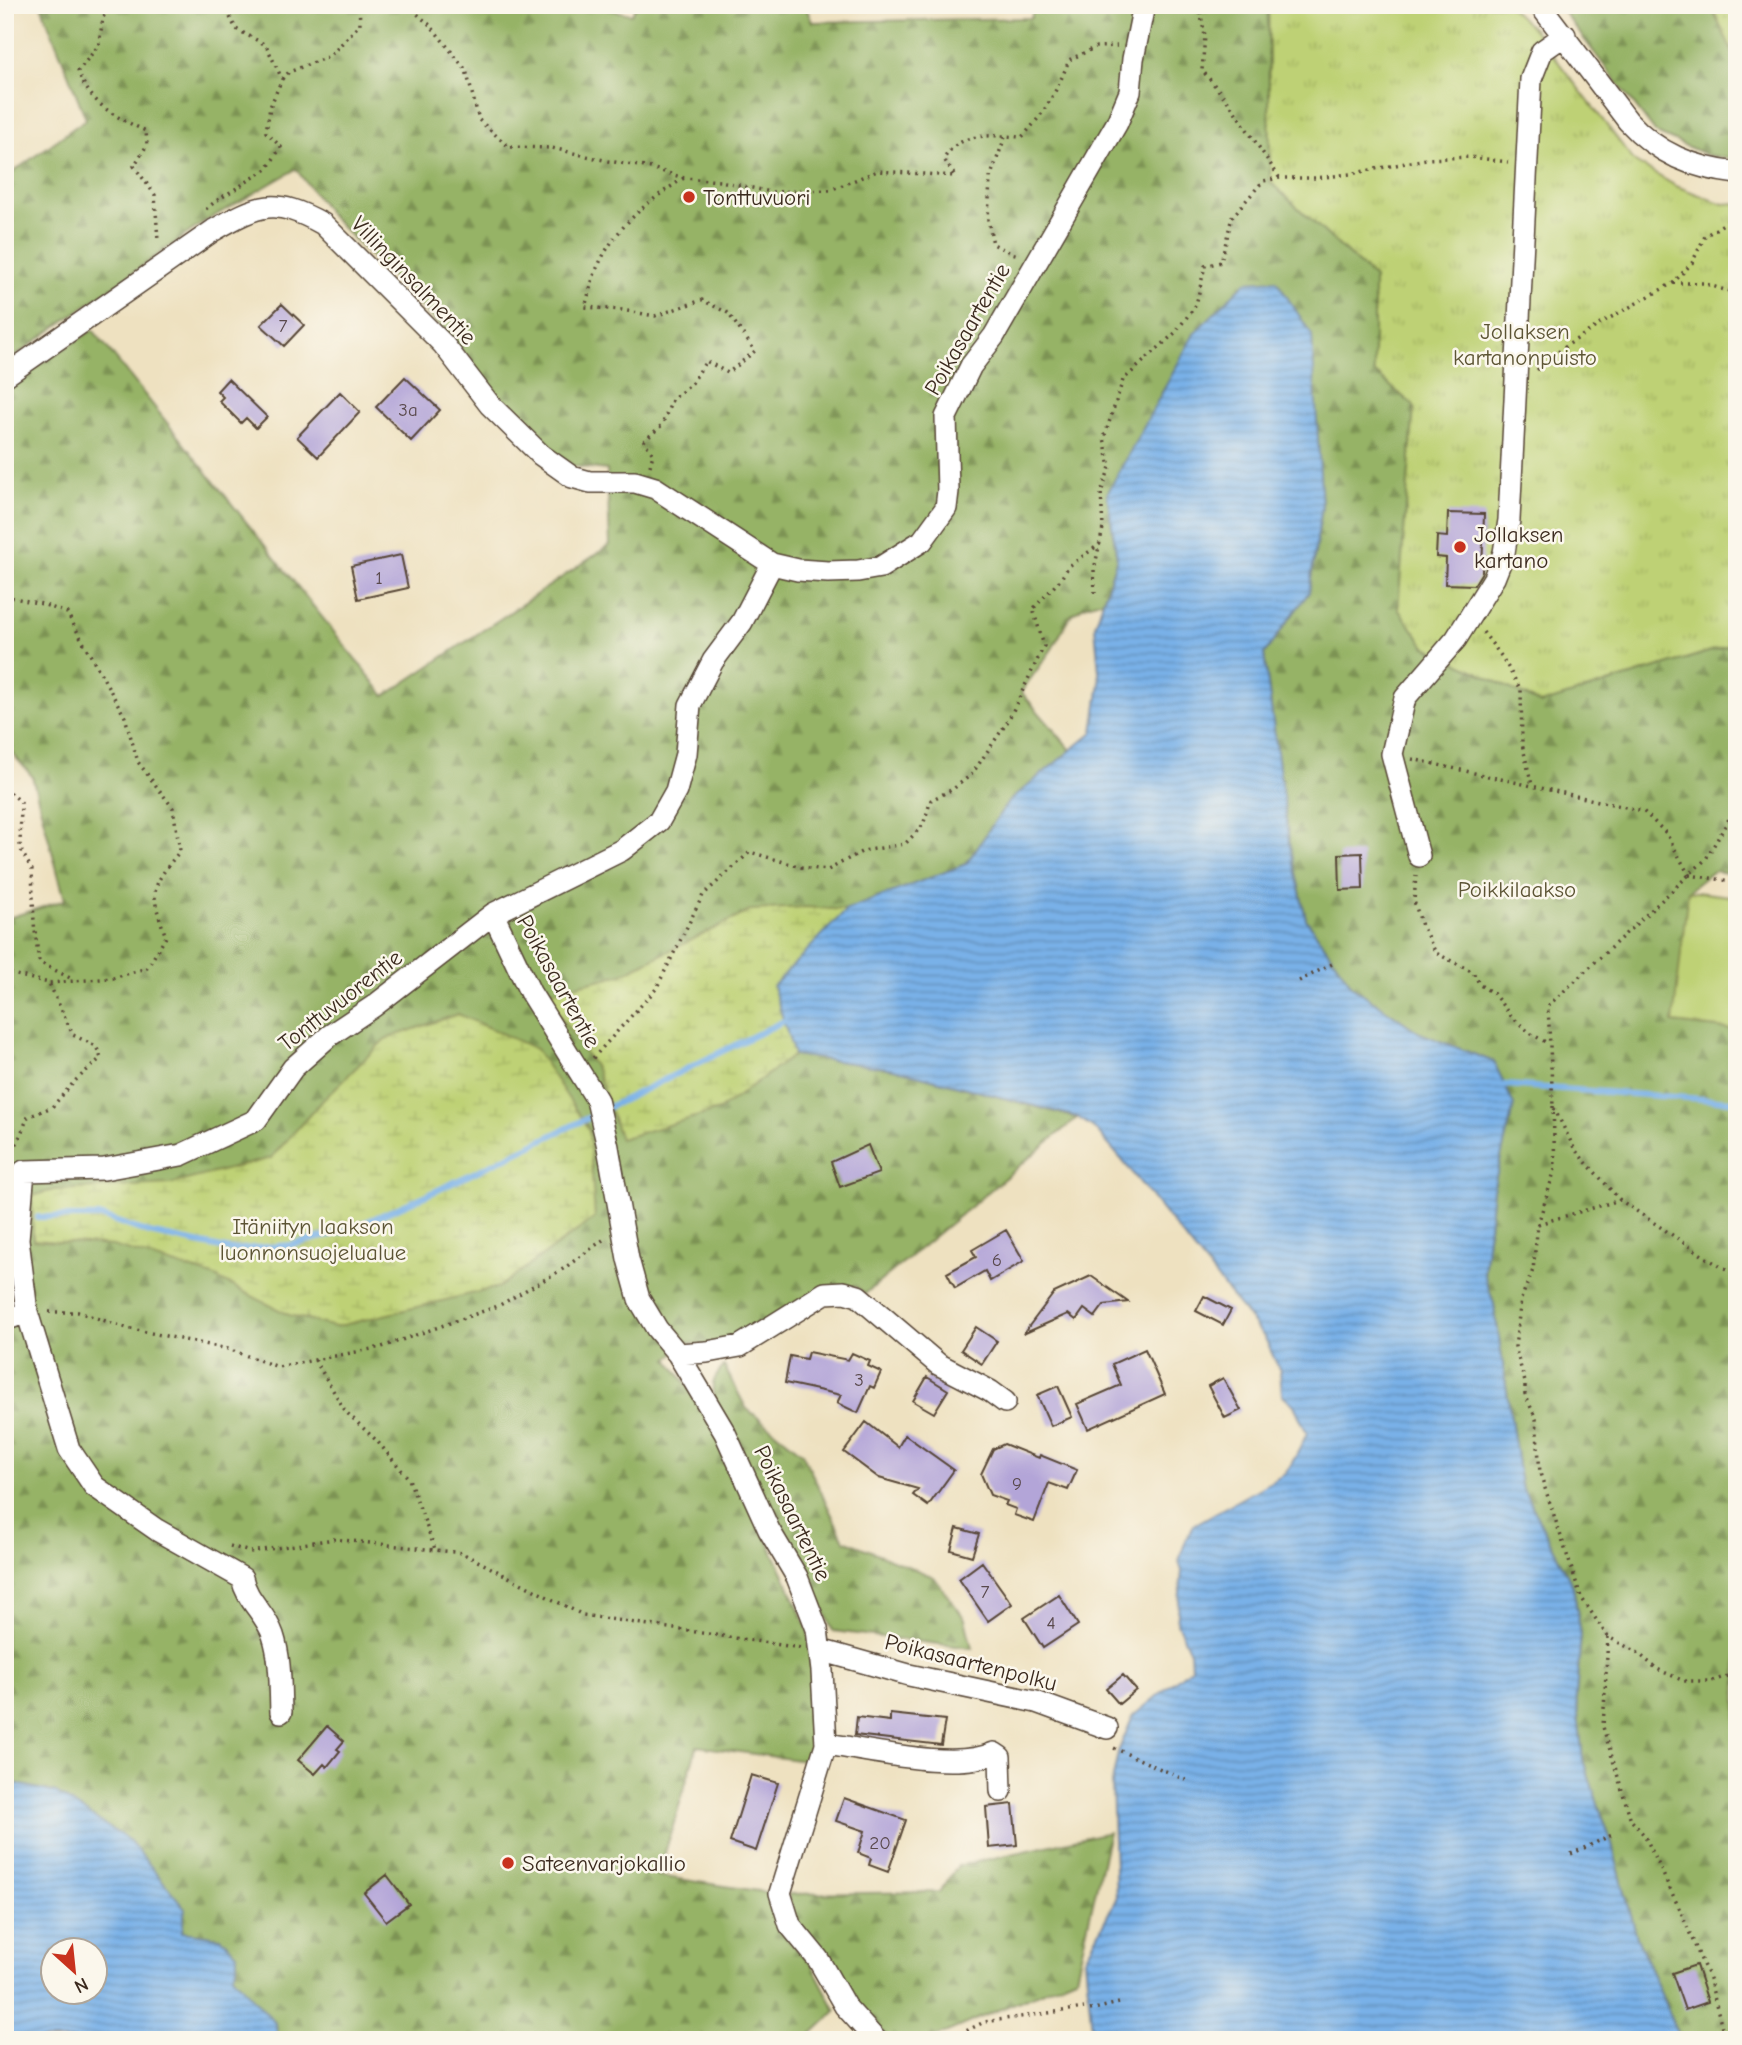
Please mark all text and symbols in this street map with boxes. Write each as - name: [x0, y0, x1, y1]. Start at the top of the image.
- place label: Tonttuvuori: [703, 184, 811, 211]
- marker: Tonttuvuori: [681, 189, 697, 205]
- street label: Villinginsalmentie: [345, 210, 482, 350]
- street label: Poikasaartentie: [919, 259, 1016, 400]
- house number: 7: [279, 315, 288, 337]
- park label: Jollaksen kartanonpuisto: [1453, 318, 1597, 371]
- house number: 3a: [398, 399, 418, 421]
- place label: Jollaksen kartano: [1474, 521, 1564, 574]
- marker: Jollaksen kartano: [1452, 539, 1468, 555]
- house number: 1: [375, 567, 383, 589]
- park label: Poikkilaakso: [1458, 876, 1576, 903]
- street label: Poikasaartentie: [511, 910, 606, 1052]
- street label: Tonttuvuorentie: [273, 944, 408, 1057]
- park label: Itäniityn laakson luonnonsuojelualue: [220, 1213, 406, 1266]
- house number: 6: [992, 1249, 1002, 1271]
- house number: 3: [854, 1369, 864, 1391]
- street label: Poikasaartentie: [748, 1441, 837, 1586]
- house number: 9: [1012, 1473, 1022, 1495]
- house number: 7: [981, 1581, 990, 1603]
- house number: 4: [1046, 1612, 1056, 1634]
- street label: Poikasaartenpolku: [882, 1628, 1060, 1697]
- house number: 20: [869, 1832, 891, 1854]
- place label: Sateenvarjokallio: [522, 1850, 686, 1877]
- marker: Sateenvarjokallio: [500, 1855, 516, 1871]
- north arrow: [38, 1937, 108, 2007]
- text: N: [71, 1973, 92, 1998]

